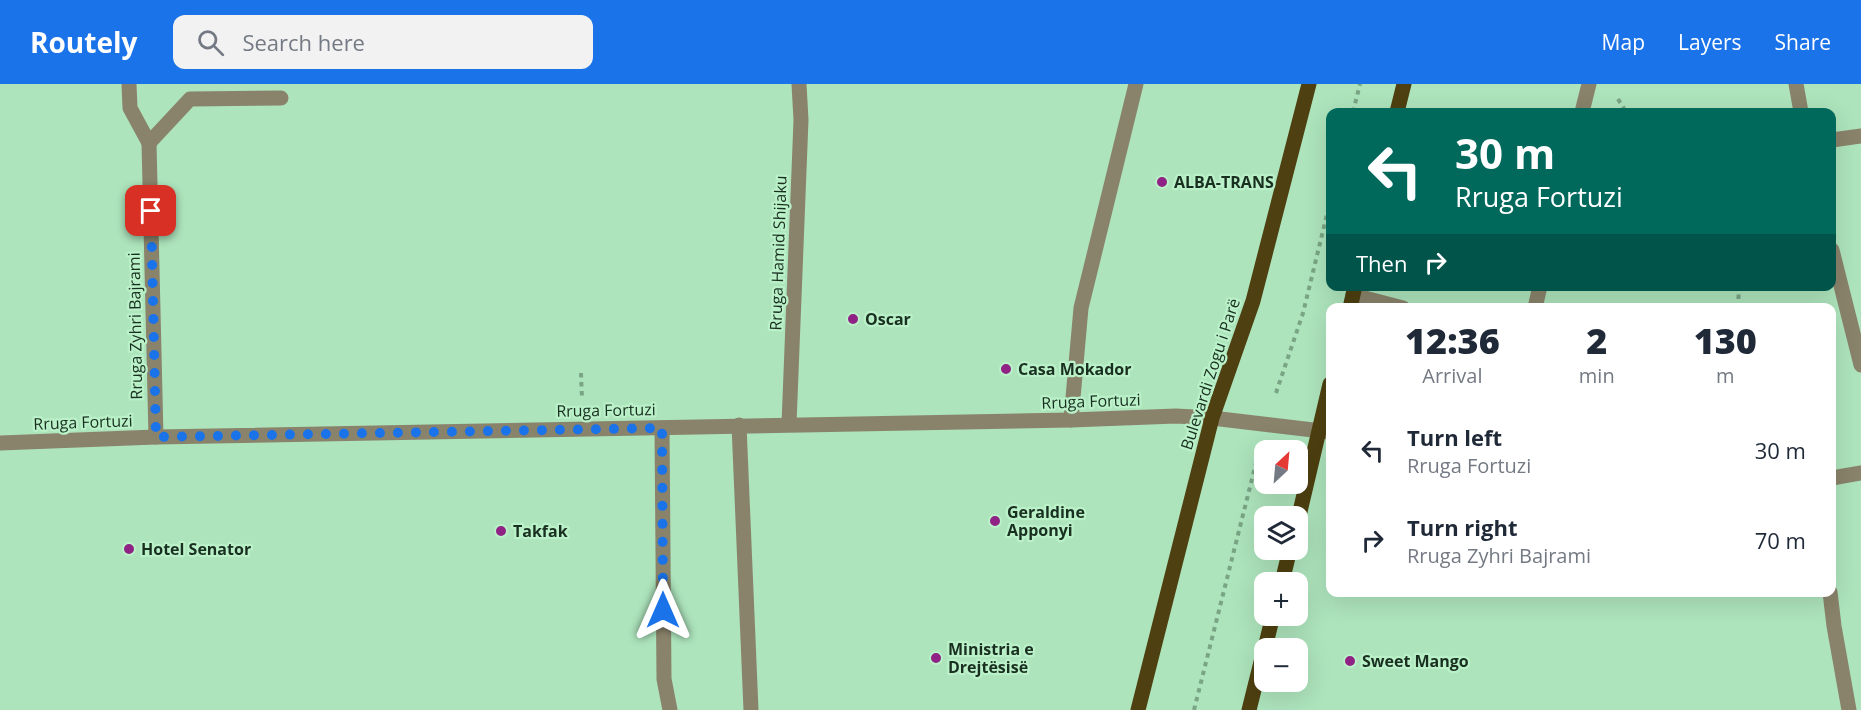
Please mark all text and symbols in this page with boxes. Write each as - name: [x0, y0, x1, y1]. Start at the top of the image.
- search box: [173, 15, 593, 69]
- text: Routely: [30, 23, 137, 61]
- icon: search: [194, 26, 227, 59]
- text: Search here: [242, 27, 365, 57]
- text: Map: [1602, 28, 1645, 56]
- text: Layers: [1678, 28, 1742, 56]
- text: Share: [1775, 28, 1831, 56]
- text: 30 m: [1455, 124, 1555, 181]
- icon: left: [1356, 132, 1434, 210]
- place label: ALBA-TRANS: [1174, 171, 1274, 193]
- street label: Rruga Hamid Shijaku: [764, 175, 792, 331]
- marker: ALBA-TRANS: [1155, 175, 1169, 189]
- text: Rruga Fortuzi: [1455, 178, 1623, 215]
- pin: [125, 185, 176, 236]
- icon: arrive: [134, 194, 167, 227]
- icon: right: [1419, 246, 1452, 279]
- text: Then: [1356, 248, 1407, 278]
- street label: Rruga Zyhri Bajrami: [123, 252, 147, 400]
- street label: Bulevardi Zogu i Parë: [1175, 295, 1245, 453]
- place label: Oscar: [865, 308, 911, 330]
- marker: Oscar: [846, 312, 860, 326]
- text: 12:36: [1405, 316, 1500, 365]
- text: 2: [1586, 316, 1607, 365]
- text: 130: [1694, 316, 1757, 365]
- place label: Casa Mokador: [1018, 358, 1132, 380]
- marker: Casa Mokador: [999, 362, 1013, 376]
- text: Arrival: [1422, 362, 1483, 389]
- text: min: [1579, 362, 1615, 389]
- text: m: [1716, 362, 1735, 389]
- street label: Rruga Fortuzi: [1041, 388, 1141, 414]
- street label: Rruga Fortuzi: [556, 398, 656, 422]
- street label: Rruga Fortuzi: [33, 409, 133, 435]
- text: Turn left: [1407, 422, 1502, 452]
- icon: left: [1356, 434, 1389, 467]
- text: 30 m: [1755, 435, 1806, 465]
- north arrow: [1254, 440, 1308, 494]
- map controls: [1254, 440, 1308, 692]
- text: Rruga Fortuzi: [1407, 452, 1531, 479]
- place label: Geraldine Apponyi: [1007, 501, 1085, 541]
- button: layers: [1254, 506, 1308, 560]
- text: Turn right: [1407, 512, 1518, 542]
- marker: Geraldine Apponyi: [988, 514, 1002, 528]
- place label: Takfak: [513, 520, 568, 542]
- marker: Takfak: [494, 524, 508, 538]
- icon: right: [1356, 524, 1389, 557]
- text: 70 m: [1755, 525, 1806, 555]
- place label: Hotel Senator: [141, 538, 251, 560]
- marker: Hotel Senator: [122, 542, 136, 556]
- text: Rruga Zyhri Bajrami: [1407, 542, 1591, 569]
- button: +: [1254, 572, 1308, 626]
- position arrow: [631, 578, 695, 642]
- place label: Ministria e Drejtësisë: [948, 638, 1034, 678]
- button: −: [1254, 638, 1308, 692]
- place label: Sweet Mango: [1362, 650, 1469, 672]
- marker: Ministria e Drejtësisë: [929, 651, 943, 665]
- marker: Sweet Mango: [1343, 654, 1357, 668]

